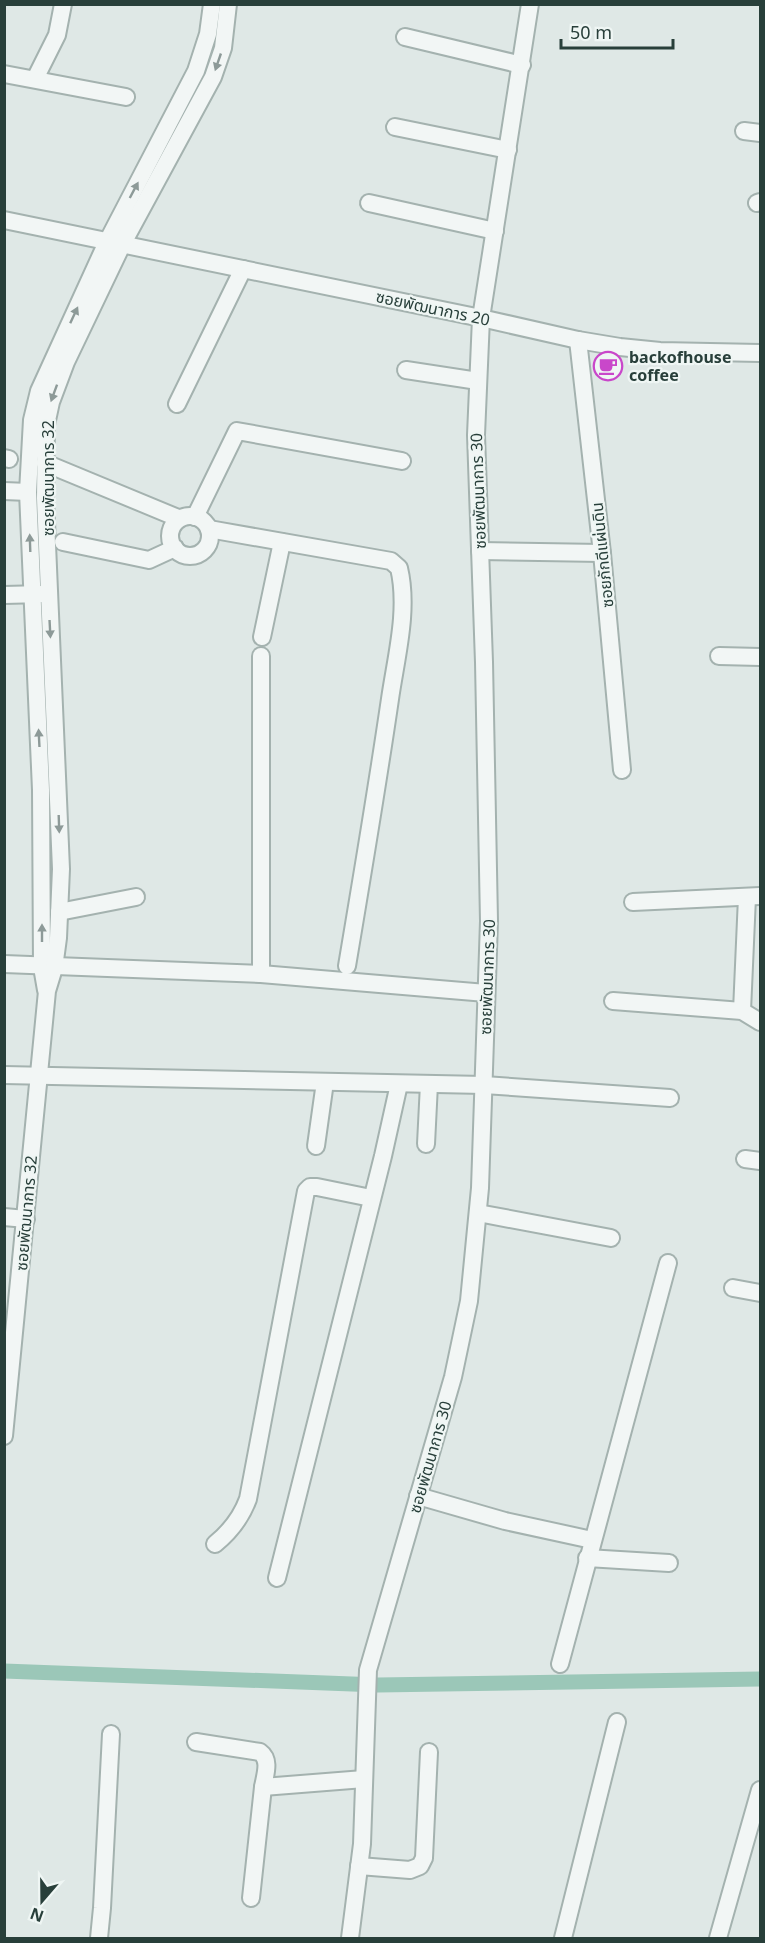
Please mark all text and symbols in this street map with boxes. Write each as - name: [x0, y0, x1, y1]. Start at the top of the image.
- scale bar: [561, 12, 674, 50]
- text: 50 m: [570, 20, 612, 44]
- one-way arrow: [213, 53, 222, 71]
- one-way arrow: [129, 181, 139, 198]
- street label: ซอยพัฒนาการ 20: [374, 285, 492, 331]
- one-way arrow: [69, 306, 78, 323]
- place label: backofhouse coffee: [629, 346, 731, 386]
- cafe icon: backofhouse coffee: [592, 350, 624, 382]
- one-way arrow: [48, 384, 58, 402]
- street label: ซอยพัฒนาการ 32: [37, 420, 59, 536]
- street label: ซอยพัฒนาการ 30: [465, 433, 491, 549]
- street label: ซอยภักดีแผ่นดิน: [586, 501, 618, 609]
- one-way arrow: [25, 534, 34, 553]
- one-way arrow: [46, 619, 55, 638]
- one-way arrow: [34, 728, 43, 747]
- one-way arrow: [54, 814, 64, 833]
- street label: ซอยพัฒนาการ 30: [474, 919, 500, 1035]
- one-way arrow: [37, 923, 47, 942]
- street label: ซอยพัฒนาการ 32: [10, 1154, 42, 1272]
- street label: ซอยพัฒนาการ 30: [403, 1398, 457, 1516]
- north arrow: [12, 1871, 72, 1931]
- text: N: [27, 1903, 47, 1928]

